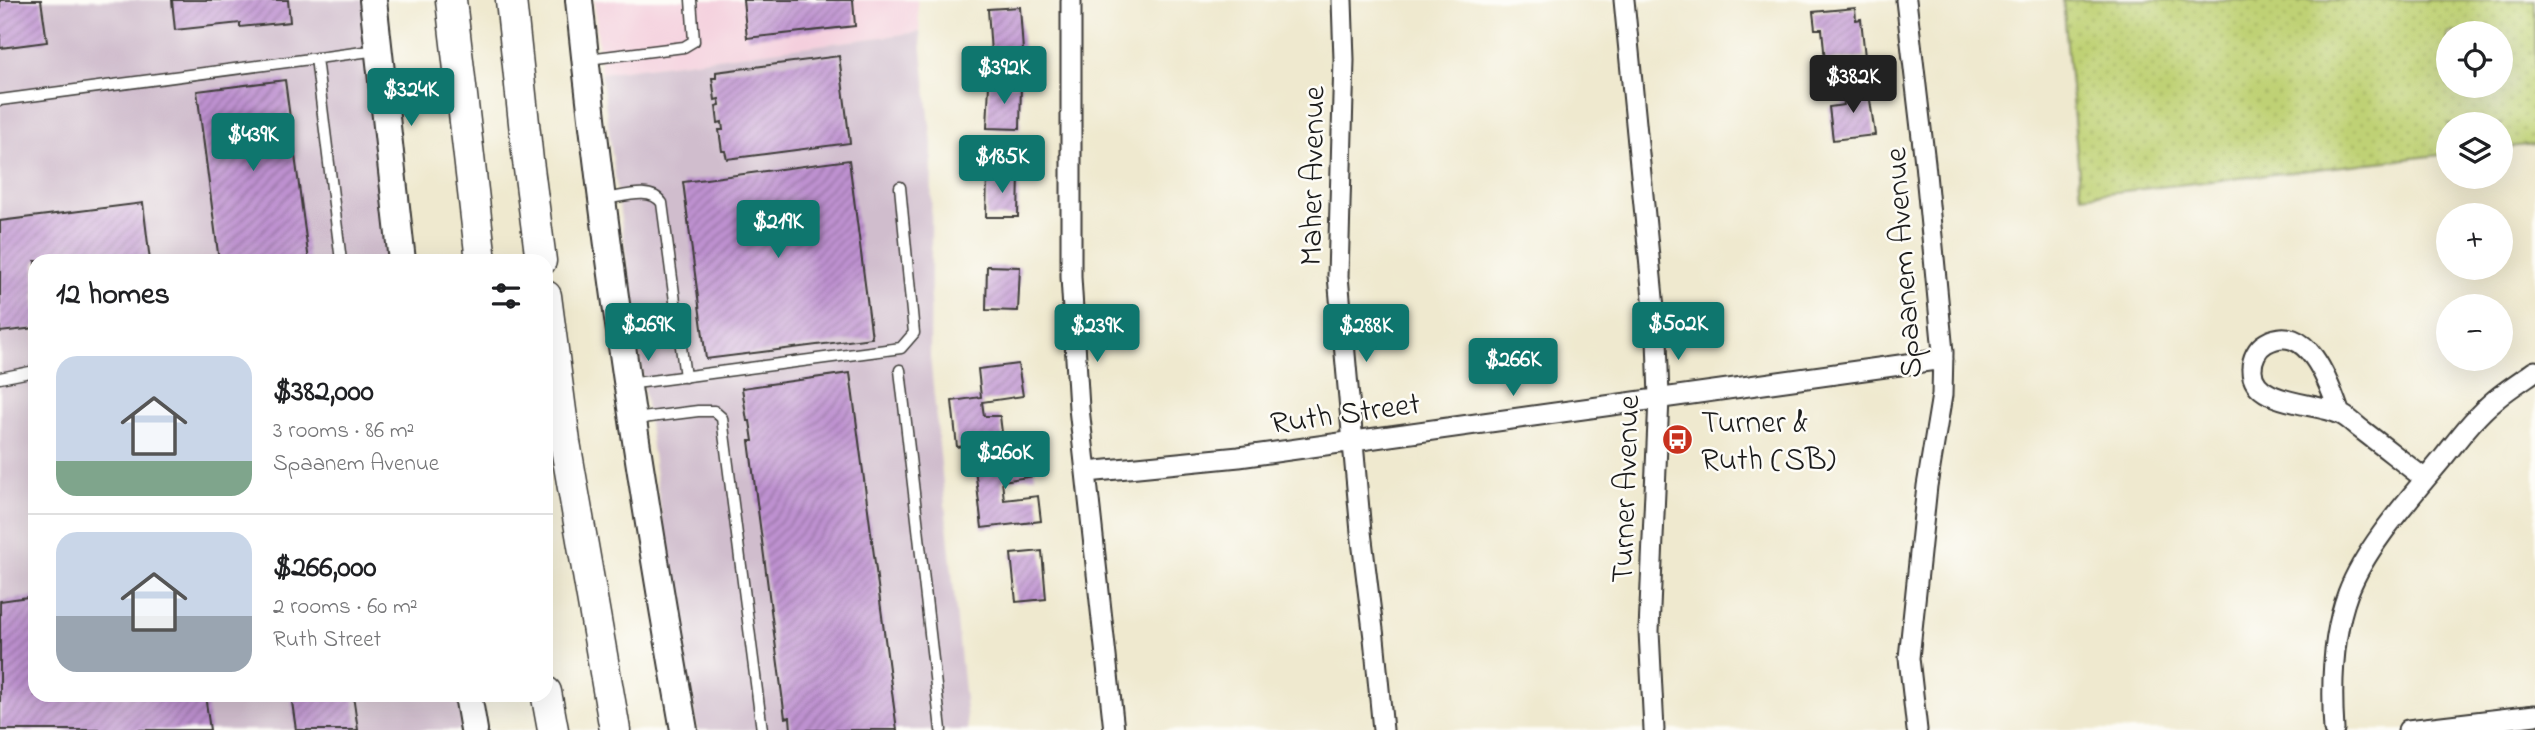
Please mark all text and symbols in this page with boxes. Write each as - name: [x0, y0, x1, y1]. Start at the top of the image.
- map controls: [2436, 21, 2513, 371]
- button: locate: [2436, 21, 2513, 98]
- pin: $392K: [955, 46, 1053, 106]
- text: $392K: [978, 52, 1030, 85]
- pin: $382K: [1804, 55, 1902, 115]
- text: $382K: [1826, 61, 1880, 94]
- pin: $324K: [362, 68, 460, 128]
- text: $324K: [383, 74, 439, 107]
- street label: Maher Avenue: [1289, 85, 1340, 266]
- button: layers: [2436, 112, 2513, 189]
- pin: $439K: [204, 114, 302, 173]
- text: $439K: [228, 119, 278, 152]
- pin: $185K: [953, 136, 1051, 195]
- text: $185K: [975, 141, 1029, 174]
- street label: Spaanem Avenue: [1874, 145, 1937, 380]
- pin: $219K: [729, 201, 827, 260]
- button: +: [2436, 203, 2513, 280]
- text: $219K: [753, 206, 803, 239]
- text: 12 homes: [56, 274, 170, 318]
- icon: filters: [487, 277, 525, 315]
- button: −: [2436, 294, 2513, 371]
- pin: $502K: [1629, 302, 1727, 362]
- pin: $269K: [599, 304, 697, 363]
- pin: $239K: [1048, 304, 1146, 364]
- pin: $288K: [1317, 304, 1415, 364]
- text: $502K: [1648, 308, 1708, 341]
- text: $269K: [621, 309, 675, 342]
- text: $239K: [1071, 310, 1123, 343]
- text: $288K: [1339, 310, 1393, 343]
- pin: $266K: [1464, 338, 1562, 398]
- text: $266K: [1485, 344, 1541, 377]
- text: $382,000: [273, 371, 374, 415]
- street label: Ruth Street: [1268, 382, 1424, 449]
- icon: home: [112, 384, 196, 468]
- street label: Turner Avenue: [1601, 394, 1654, 584]
- place label: Turner & Ruth (SB): [1701, 401, 1836, 485]
- text: 3 rooms · 86 m²: [273, 415, 414, 448]
- bus stop icon: Turner & Ruth (SB): [1661, 422, 1695, 456]
- pin: $260K: [956, 432, 1054, 491]
- text: $260K: [977, 437, 1033, 470]
- text: Spaanem Avenue: [273, 448, 439, 481]
- text: $266,000: [273, 547, 377, 591]
- icon: home: [112, 560, 196, 644]
- text: 2 rooms · 60 m²: [273, 591, 418, 624]
- text: Ruth Street: [273, 624, 381, 657]

